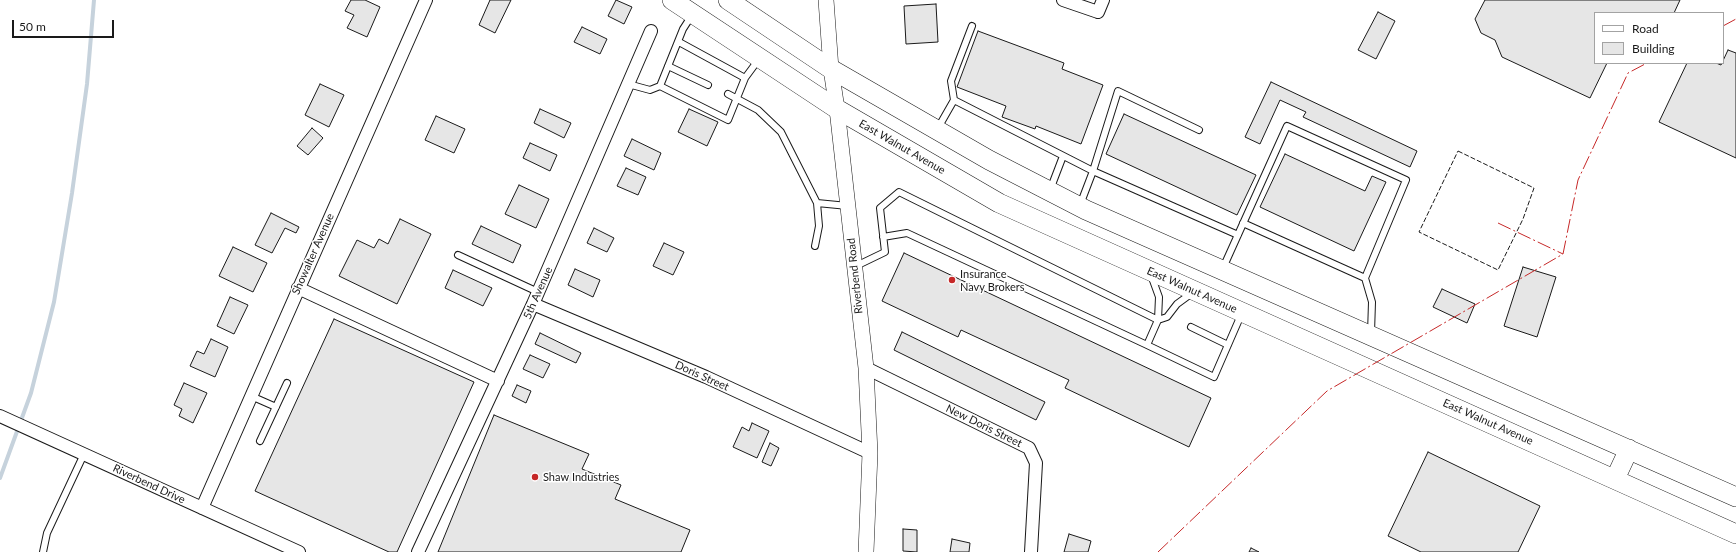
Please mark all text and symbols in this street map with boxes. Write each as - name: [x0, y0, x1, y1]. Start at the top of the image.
- scale bar: [14, 12, 116, 38]
- legend: [1594, 12, 1724, 64]
- text: 50 m: [19, 19, 46, 34]
- text: Road: [1632, 21, 1659, 36]
- text: Building: [1632, 41, 1675, 56]
- street label: East Walnut Avenue: [856, 117, 948, 177]
- street label: Showalter Avenue: [289, 211, 337, 297]
- street label: Riverbend Road: [844, 237, 866, 315]
- street label: East Walnut Avenue: [1145, 264, 1239, 316]
- street label: 5th Avenue: [521, 265, 555, 321]
- place label: Insurance Navy Brokers: [960, 267, 1025, 293]
- marker: Insurance Navy Brokers: [947, 275, 957, 285]
- street label: Doris Street: [673, 358, 731, 394]
- street label: East Walnut Avenue: [1441, 396, 1535, 448]
- street label: New Doris Street: [944, 402, 1024, 450]
- street label: Riverbend Drive: [111, 462, 187, 506]
- place label: Shaw Industries: [543, 470, 619, 484]
- marker: Shaw Industries: [530, 472, 540, 482]

